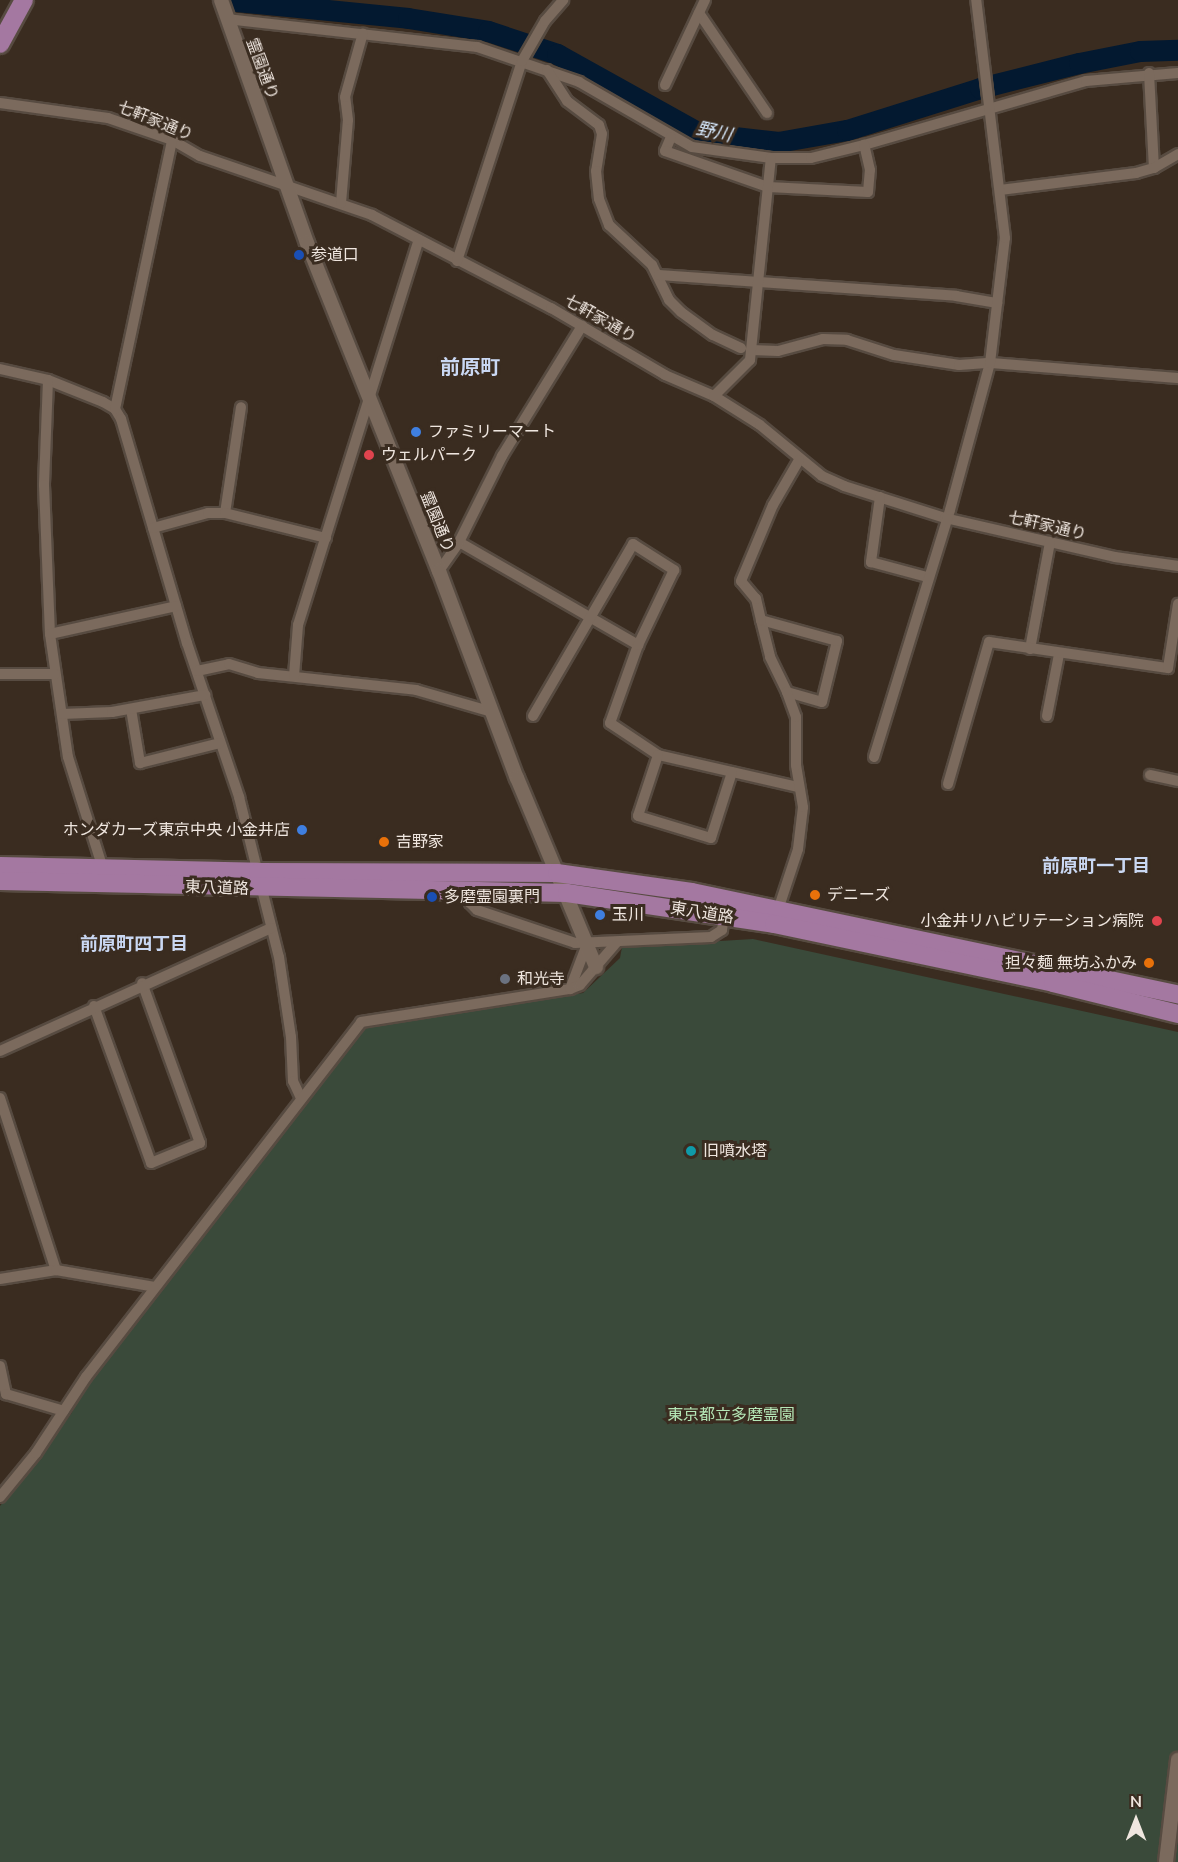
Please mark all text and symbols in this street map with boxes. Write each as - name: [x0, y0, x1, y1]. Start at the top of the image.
- street label: 霊園通り: [242, 36, 282, 102]
- street label: 七軒家通り: [114, 97, 196, 145]
- water label: 野川: [694, 118, 734, 146]
- place label: 参道口: [311, 245, 359, 265]
- marker: 参道口: [292, 248, 306, 262]
- street label: 七軒家通り: [561, 291, 639, 347]
- district label: 前原町: [440, 355, 500, 379]
- place label: ファミリーマート: [428, 422, 556, 442]
- marker: ファミリーマート: [409, 425, 423, 439]
- place label: ウェルパーク: [381, 445, 477, 465]
- marker: ウェルパーク: [362, 448, 376, 462]
- street label: 霊園通り: [416, 489, 458, 555]
- street label: 七軒家通り: [1006, 508, 1088, 544]
- place label: ホンダカーズ東京中央 小金井店: [62, 820, 290, 840]
- marker: ホンダカーズ東京中央 小金井店: [295, 823, 309, 837]
- place label: 吉野家: [396, 832, 444, 852]
- marker: 吉野家: [377, 835, 391, 849]
- district label: 前原町一丁目: [1042, 855, 1150, 877]
- street label: 東八道路: [185, 877, 249, 899]
- place label: デニーズ: [827, 885, 891, 905]
- place label: 多磨霊園裏門: [444, 887, 540, 907]
- marker: デニーズ: [808, 888, 822, 902]
- marker: 多磨霊園裏門: [425, 890, 439, 904]
- street label: 東八道路: [669, 899, 735, 927]
- place label: 玉川: [612, 905, 644, 925]
- marker: 玉川: [593, 908, 607, 922]
- place label: 小金井リハビリテーション病院: [920, 911, 1144, 931]
- marker: 小金井リハビリテーション病院: [1148, 912, 1166, 930]
- district label: 前原町四丁目: [80, 933, 188, 955]
- place label: 担々麺 無坊ふかみ: [1005, 953, 1137, 973]
- marker: 担々麺 無坊ふかみ: [1142, 956, 1156, 970]
- place label: 和光寺: [517, 969, 565, 989]
- marker: 和光寺: [498, 972, 512, 986]
- place label: 旧噴水塔: [703, 1141, 767, 1161]
- marker: 旧噴水塔: [684, 1144, 698, 1158]
- park label: 東京都立多磨霊園: [667, 1405, 795, 1425]
- north arrow: [1106, 1790, 1166, 1850]
- text: N: [1130, 1791, 1142, 1813]

